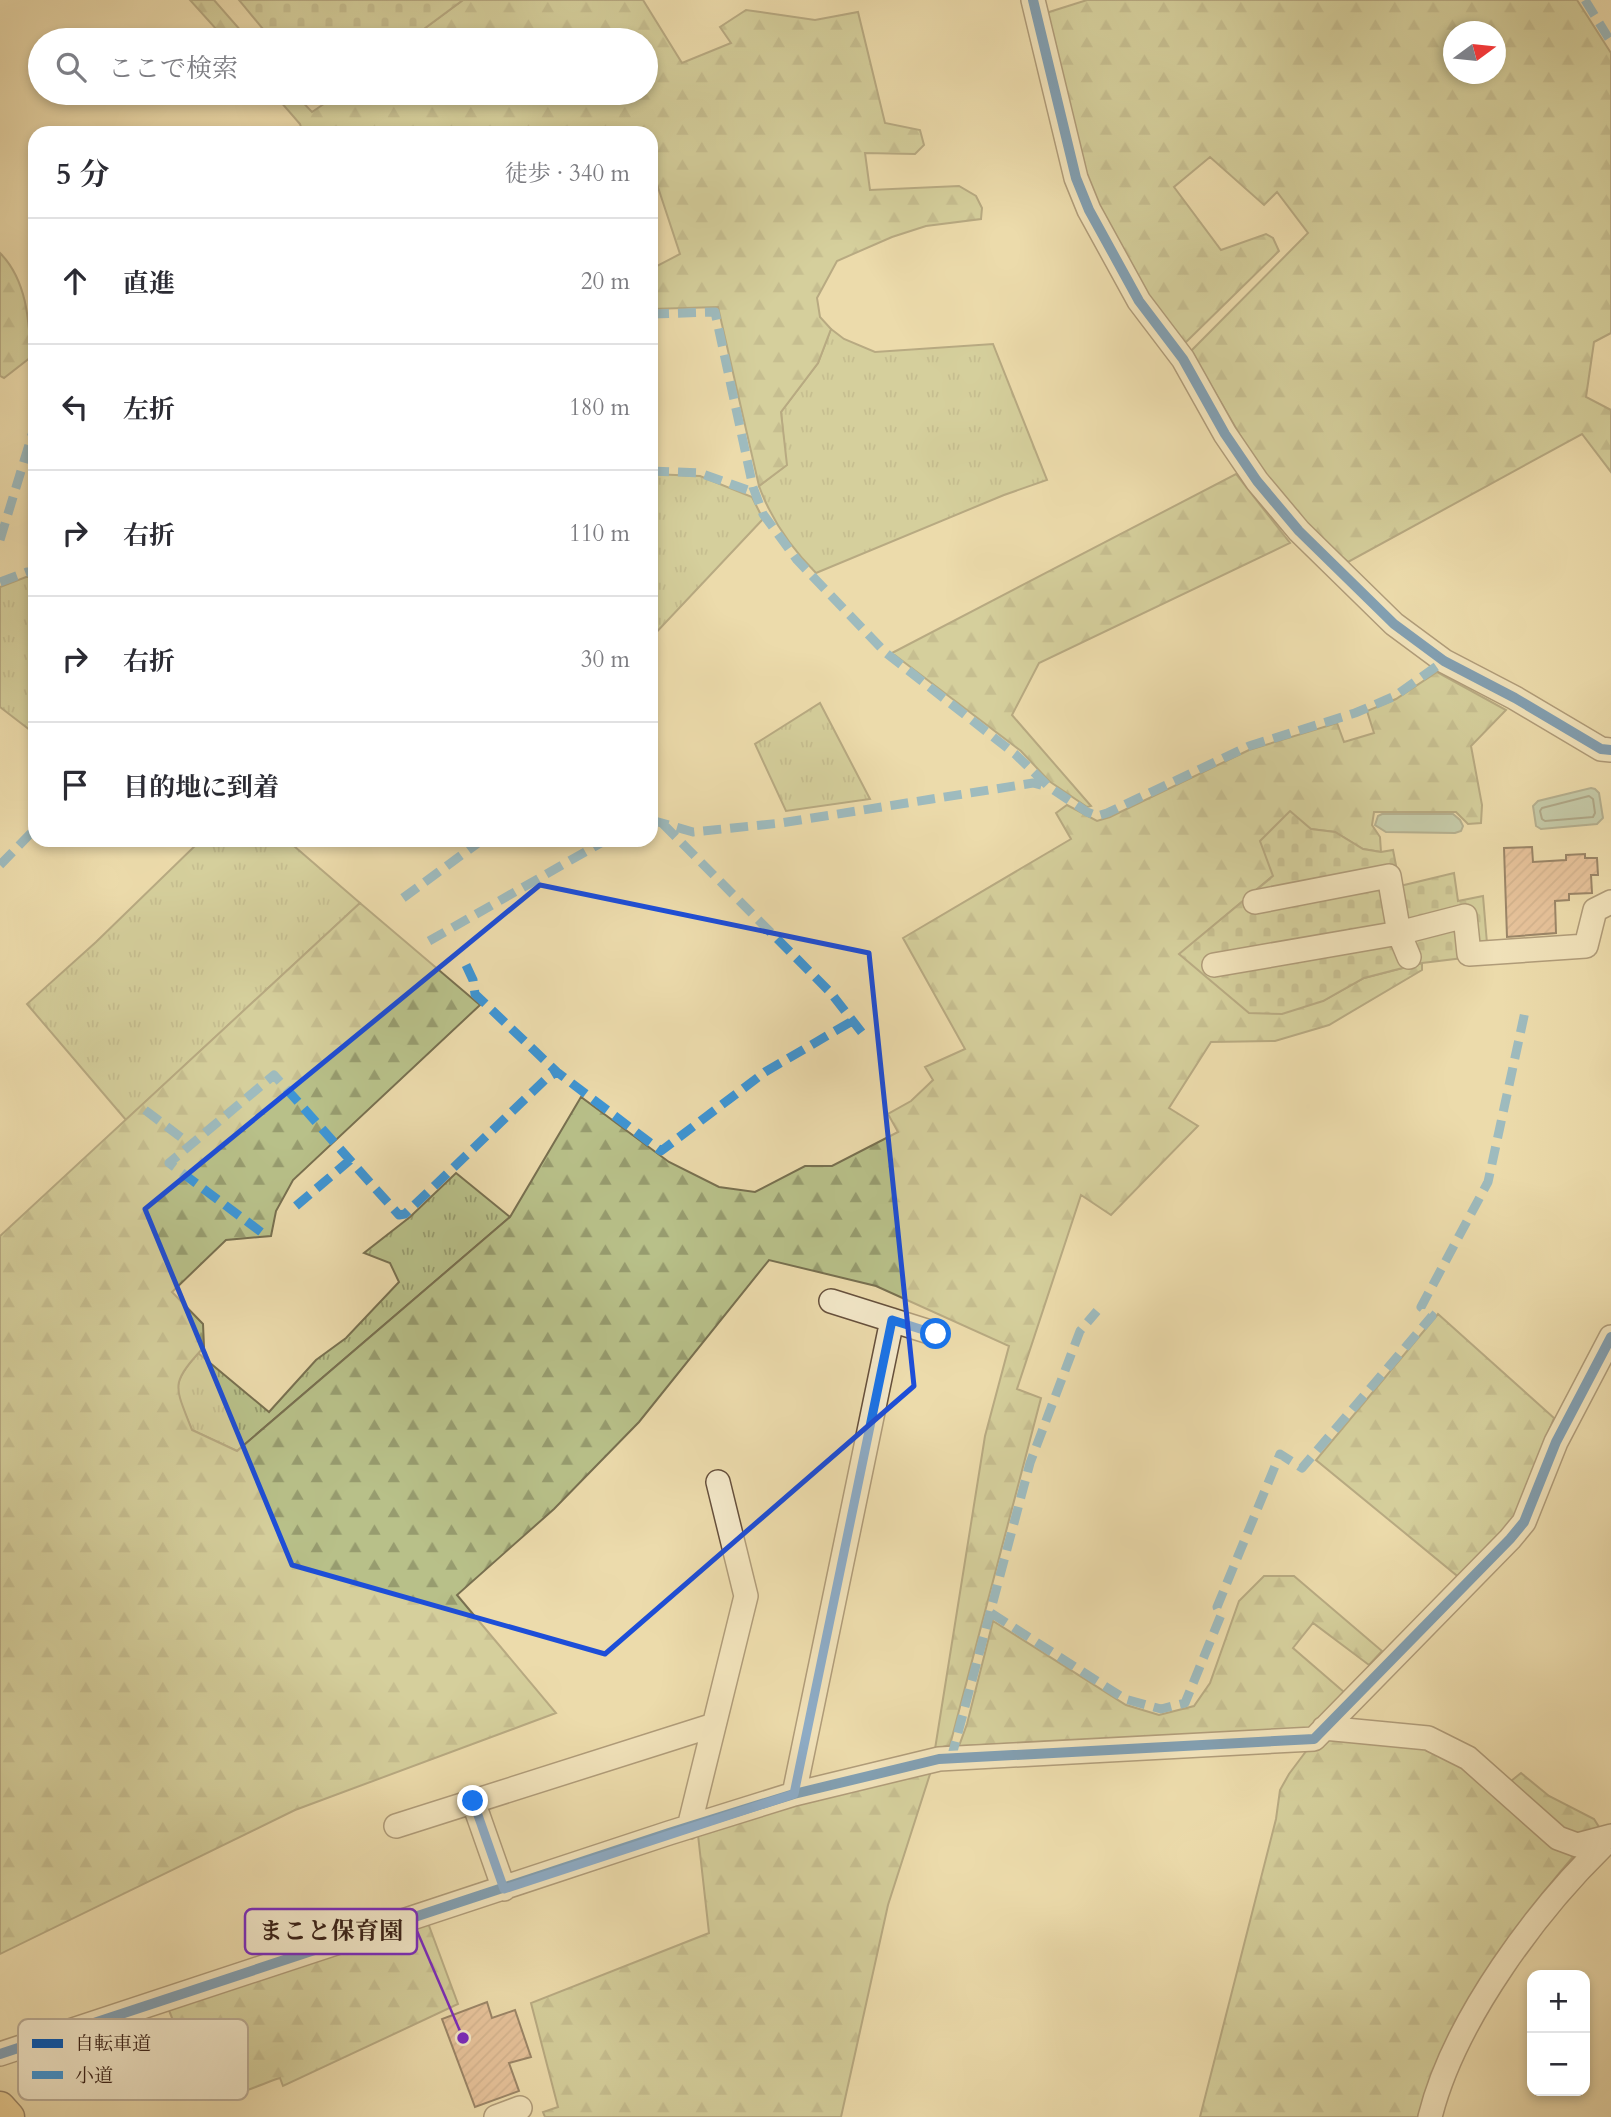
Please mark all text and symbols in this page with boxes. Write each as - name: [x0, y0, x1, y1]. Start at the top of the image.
- north arrow: [1443, 21, 1506, 84]
- search box: [28, 28, 658, 105]
- icon: search: [52, 48, 90, 86]
- text: ここで検索: [108, 51, 238, 86]
- text: 5 分: [56, 154, 109, 195]
- text: 徒歩 · 340 m: [505, 158, 630, 189]
- icon: ahead: [56, 262, 94, 300]
- text: 直進: [123, 266, 175, 301]
- text: 20 m: [581, 266, 630, 297]
- icon: left: [56, 388, 94, 426]
- text: 左折: [123, 392, 175, 427]
- text: 180 m: [569, 392, 630, 423]
- icon: right: [56, 514, 94, 552]
- text: 右折: [123, 518, 175, 553]
- text: 110 m: [569, 518, 630, 549]
- icon: right: [56, 640, 94, 678]
- text: 右折: [123, 644, 175, 679]
- text: 30 m: [581, 644, 630, 675]
- icon: arrive: [56, 766, 94, 804]
- text: 目的地に到着: [123, 770, 279, 805]
- route start: [920, 1318, 951, 1349]
- route end: [457, 1785, 488, 1816]
- callout: まこと保育園: [245, 1909, 417, 1954]
- text: まこと保育園: [259, 1915, 403, 1948]
- map controls: [1527, 1970, 1590, 2096]
- button: +: [1527, 1970, 1590, 2033]
- legend: [18, 2019, 248, 2100]
- text: 自転車道: [75, 2031, 151, 2057]
- button: −: [1527, 2033, 1590, 2096]
- text: 小道: [75, 2063, 113, 2089]

